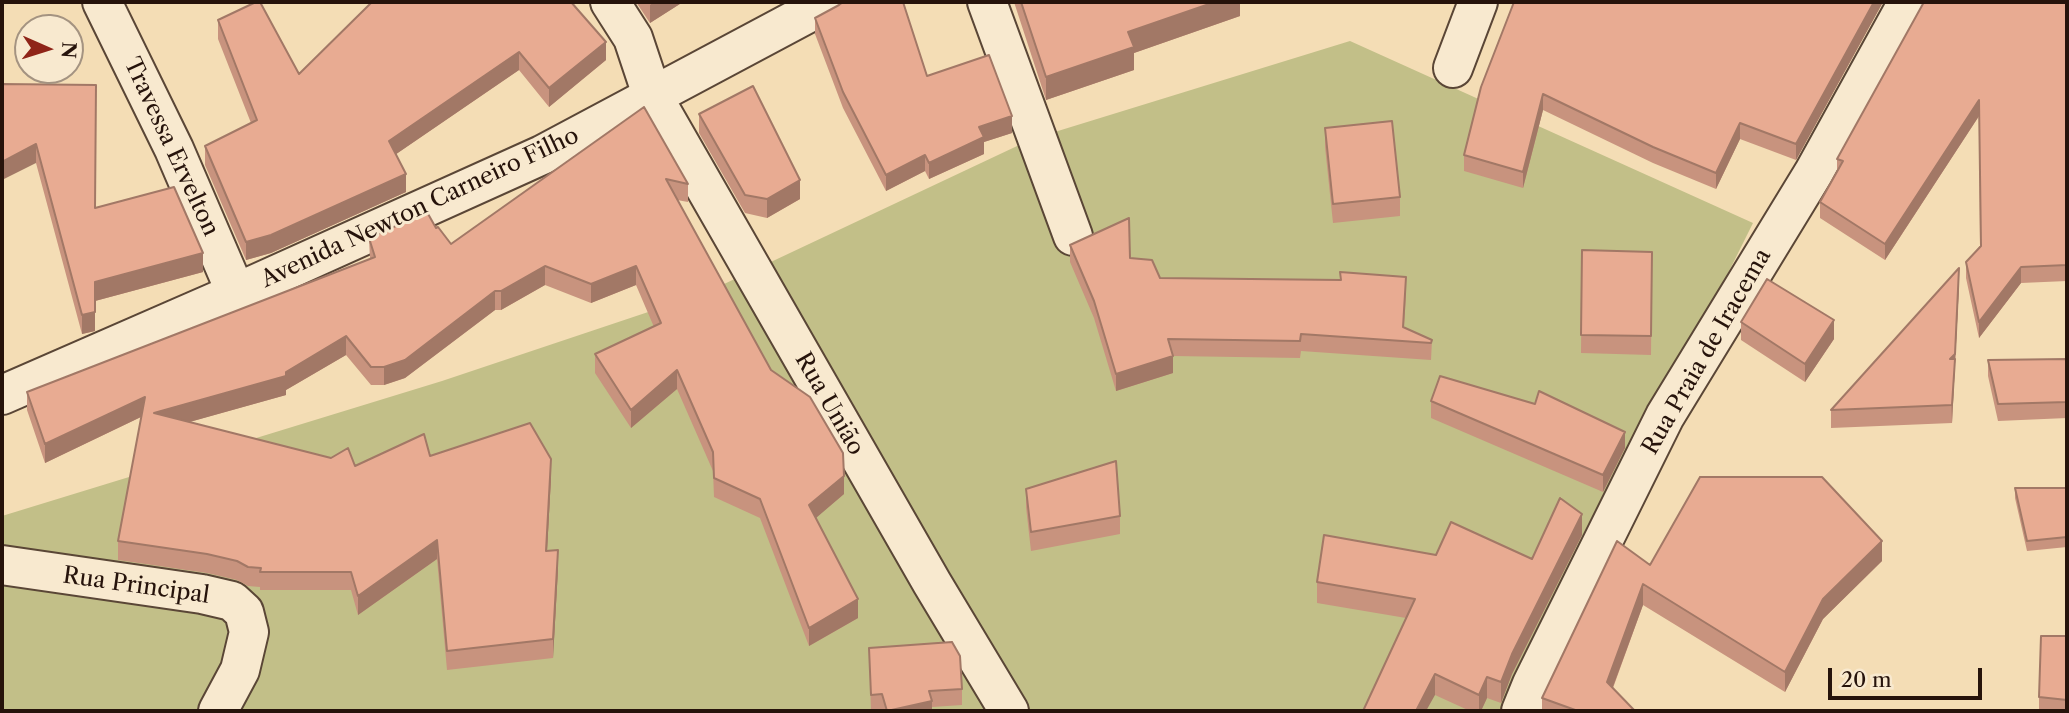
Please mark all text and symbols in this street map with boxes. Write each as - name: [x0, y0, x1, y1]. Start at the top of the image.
- north arrow: [14, 14, 84, 84]
- text: N: [57, 41, 80, 59]
- street label: Travessa Ervelton: [118, 53, 224, 241]
- street label: Avenida Newton Carneiro Filho: [257, 122, 583, 294]
- street label: Rua Praia de Iracema: [1637, 244, 1777, 460]
- street label: Rua União: [789, 348, 869, 460]
- street label: Rua Principal: [61, 562, 211, 610]
- scale bar: [1831, 654, 1985, 698]
- text: 20 m: [1841, 667, 1892, 692]

